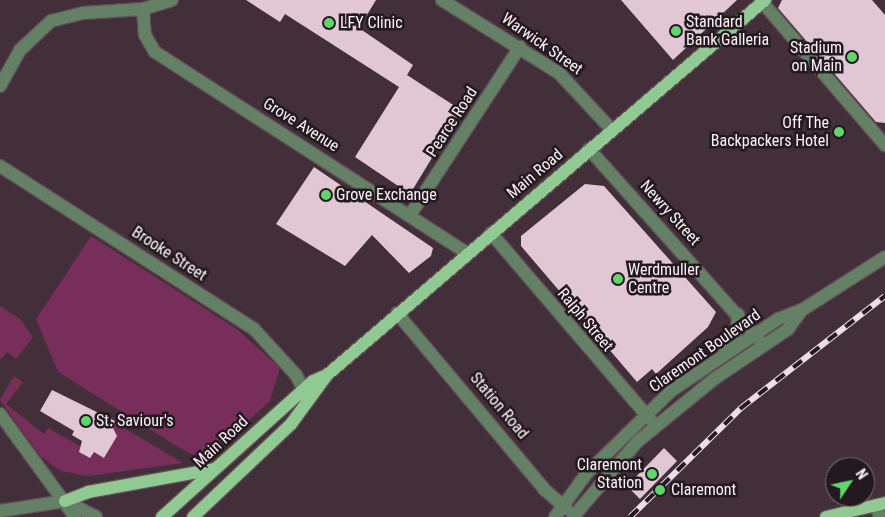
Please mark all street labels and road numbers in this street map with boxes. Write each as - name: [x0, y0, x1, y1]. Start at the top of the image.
- street label: Warwick Street: [498, 9, 586, 79]
- street label: Pearce Road: [422, 83, 482, 161]
- street label: Grove Avenue: [259, 94, 343, 156]
- street label: Main Road: [503, 145, 567, 203]
- street label: Newry Street: [636, 177, 704, 249]
- street label: Brooke Street: [128, 223, 210, 285]
- street label: Ralph Street: [553, 284, 617, 356]
- street label: Claremont Boulevard: [646, 305, 764, 397]
- street label: Station Road: [466, 369, 532, 443]
- street label: Main Road: [190, 412, 252, 472]

